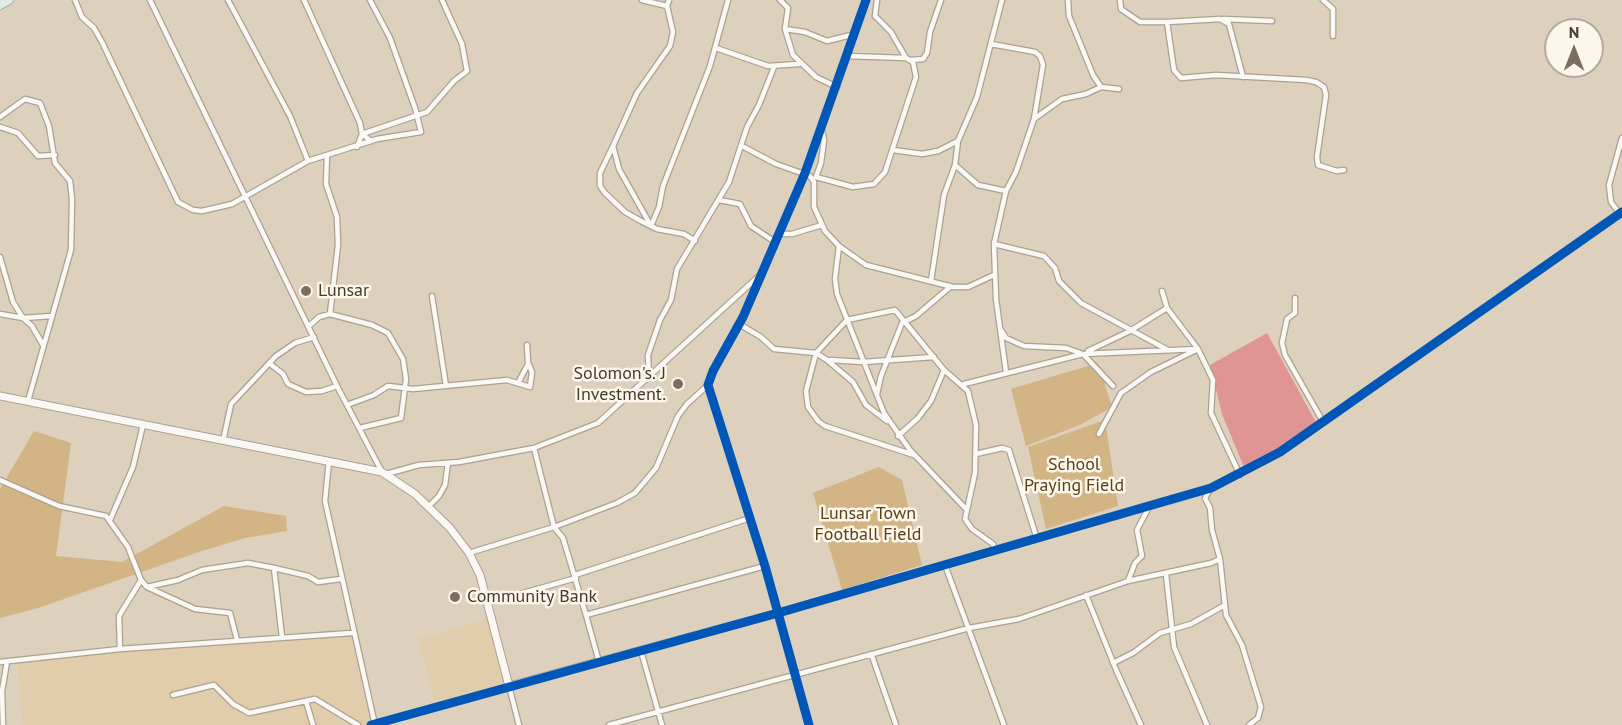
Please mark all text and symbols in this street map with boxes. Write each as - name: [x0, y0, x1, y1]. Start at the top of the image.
- north arrow: [1544, 18, 1604, 78]
- text: N: [1569, 22, 1579, 42]
- place label: Lunsar: [318, 280, 369, 302]
- marker: Lunsar: [299, 284, 313, 298]
- place label: Solomon's. J Investment.: [573, 363, 666, 406]
- marker: Solomon's. J Investment.: [671, 377, 685, 391]
- park label: School Praying Field: [1024, 454, 1124, 496]
- park label: Lunsar Town Football Field: [815, 503, 921, 546]
- place label: Community Bank: [467, 586, 597, 608]
- marker: Community Bank: [448, 590, 462, 604]

